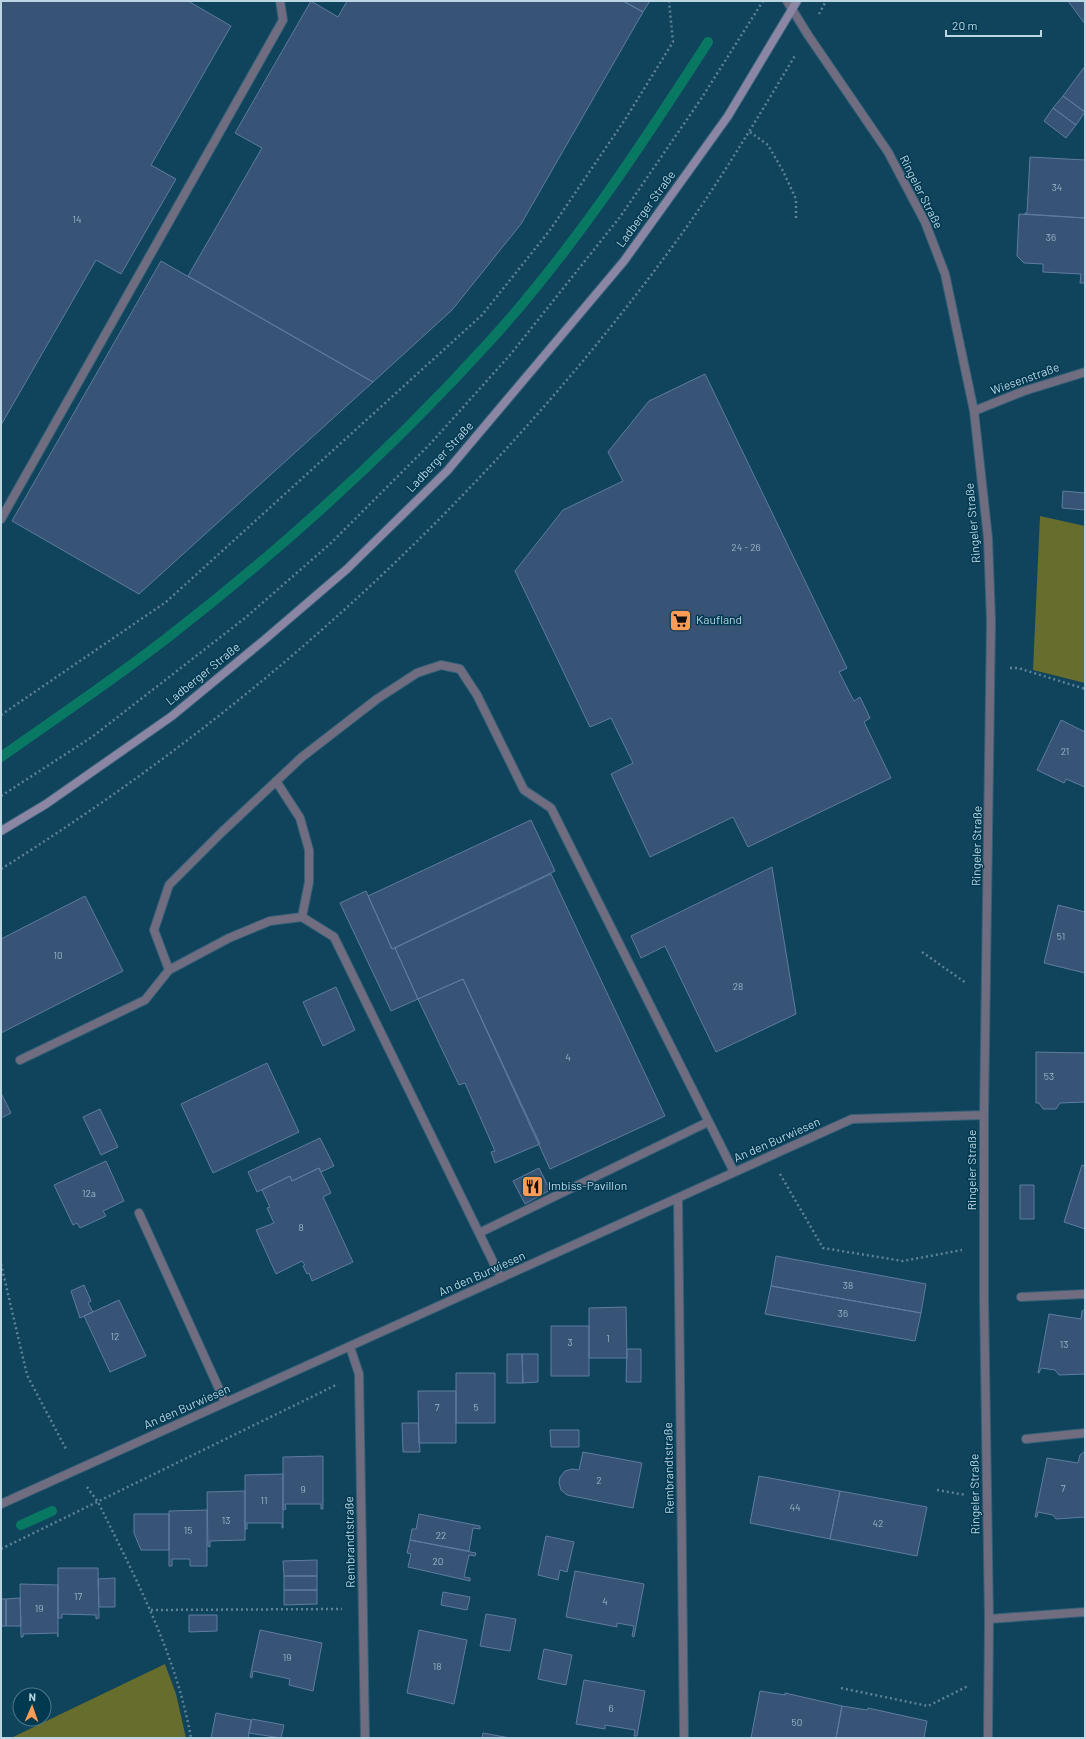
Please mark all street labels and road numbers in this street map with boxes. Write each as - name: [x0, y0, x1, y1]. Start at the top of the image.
- street label: Ringeler Straße: [897, 152, 946, 231]
- street label: Ladberger Straße: [613, 167, 678, 249]
- street label: Wiesenstraße: [988, 359, 1061, 397]
- street label: Ladberger Straße: [403, 418, 475, 494]
- street label: Ringeler Straße: [962, 482, 982, 564]
- street label: Ladberger Straße: [163, 639, 242, 707]
- street label: Ringeler Straße: [968, 806, 984, 886]
- street label: An den Burwiesen: [731, 1114, 822, 1164]
- street label: Ringeler Straße: [964, 1130, 978, 1210]
- street label: An den Burwiesen: [436, 1248, 527, 1298]
- street label: An den Burwiesen: [141, 1381, 232, 1431]
- street label: Rembrandtstraße: [660, 1422, 676, 1514]
- street label: Ringeler Straße: [966, 1454, 982, 1534]
- street label: Rembrandtstraße: [341, 1496, 357, 1588]

